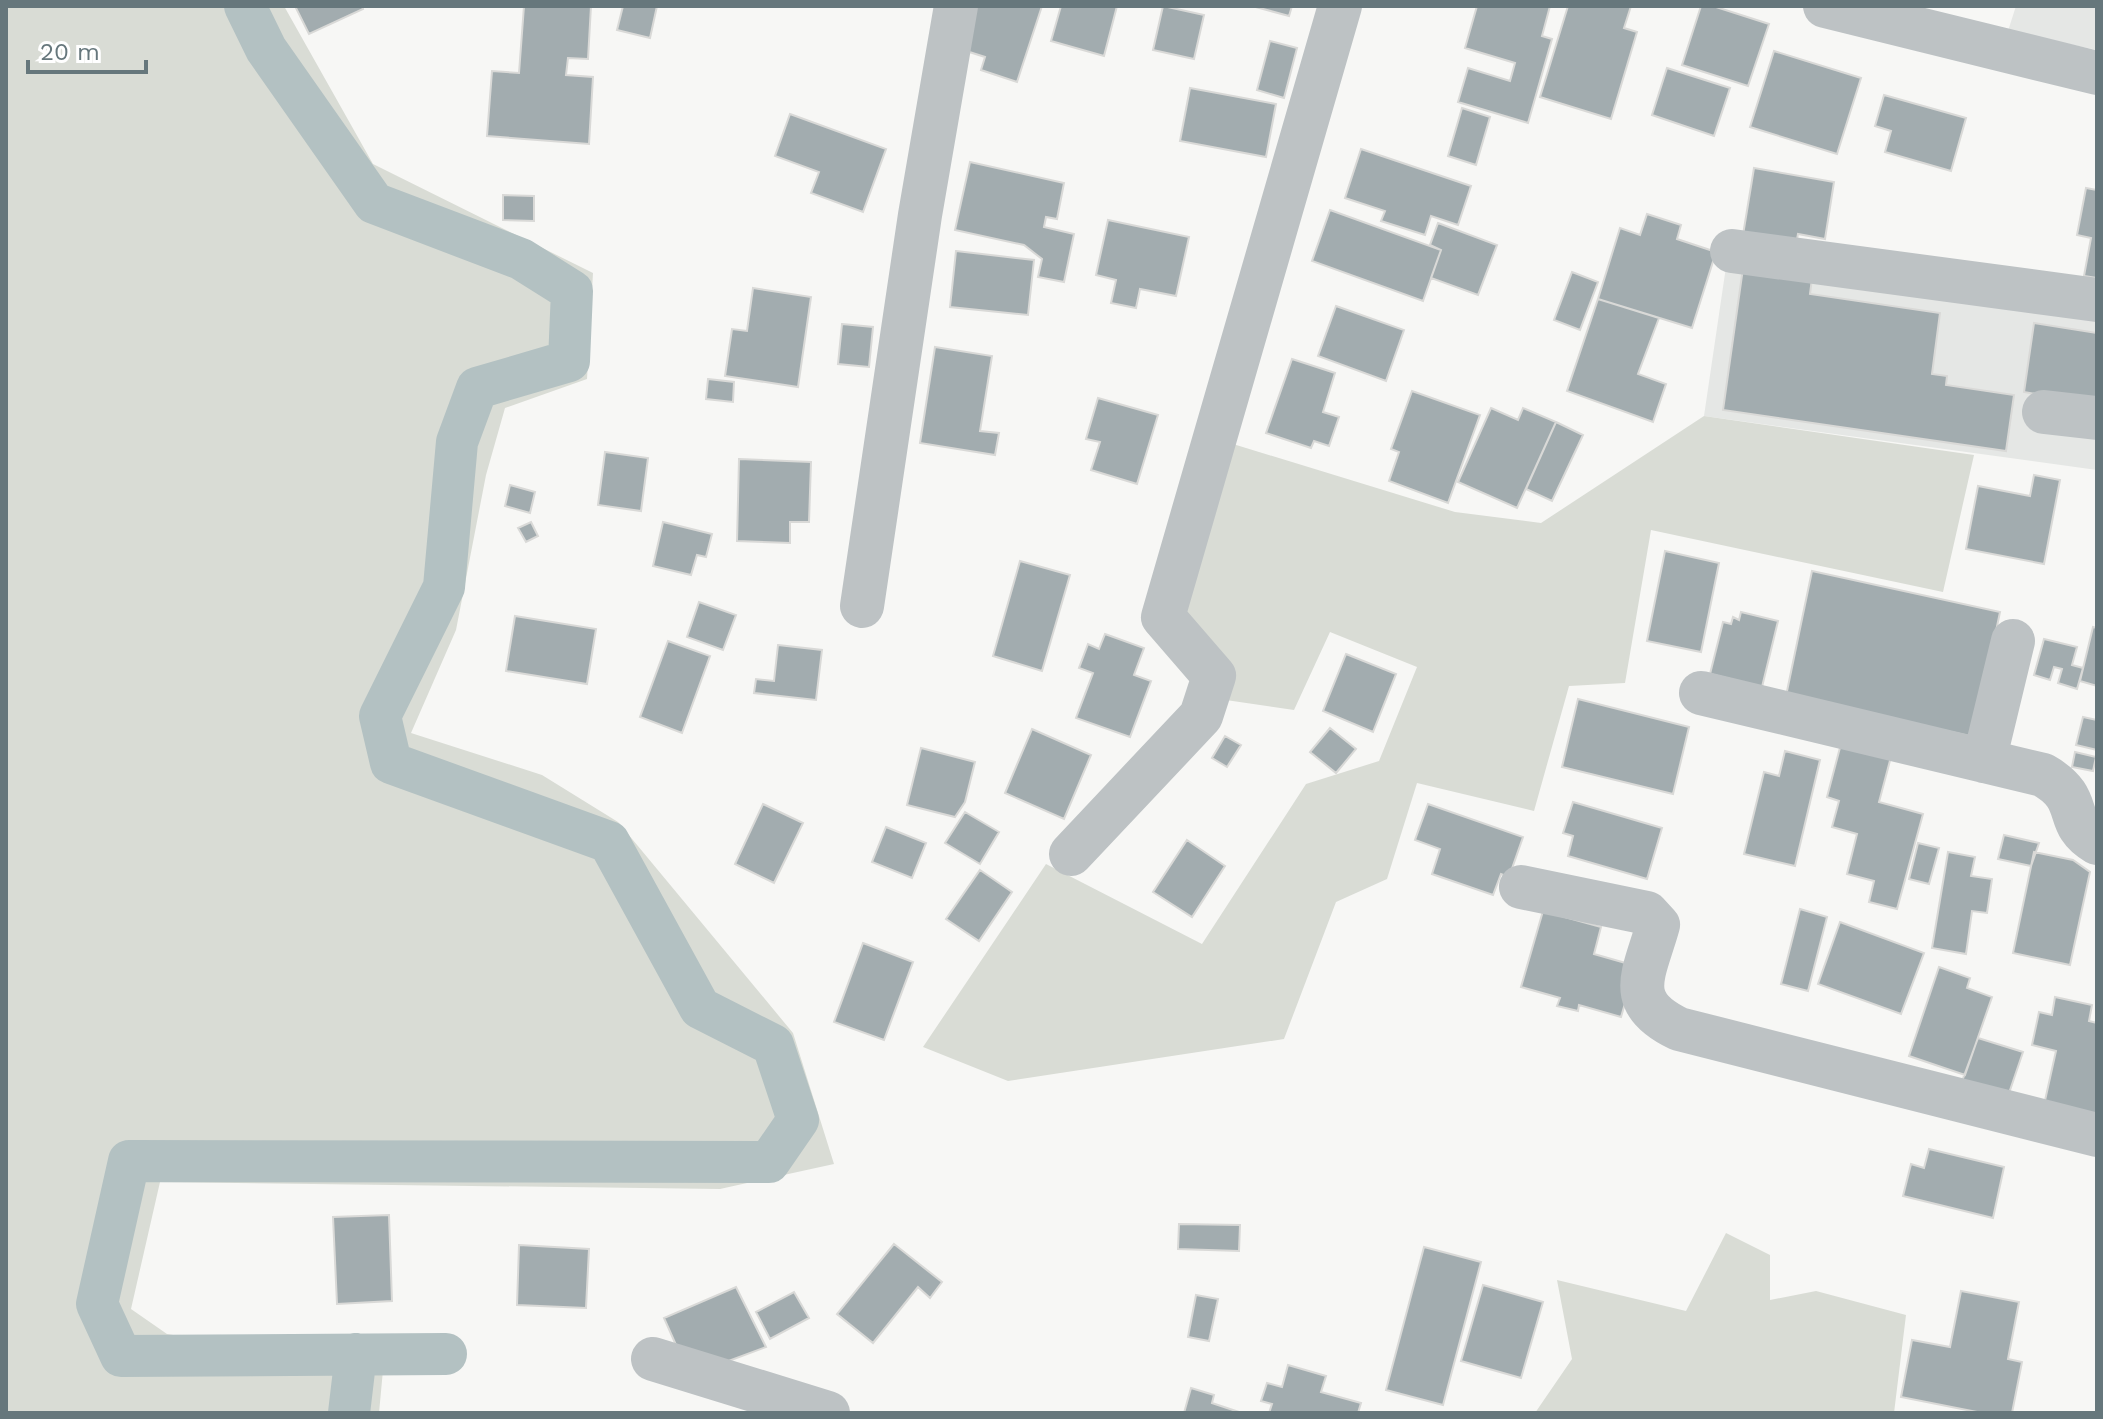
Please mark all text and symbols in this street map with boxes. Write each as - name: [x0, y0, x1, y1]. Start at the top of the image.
- scale bar: [28, 24, 146, 74]
- text: 20 m: [40, 38, 100, 66]

